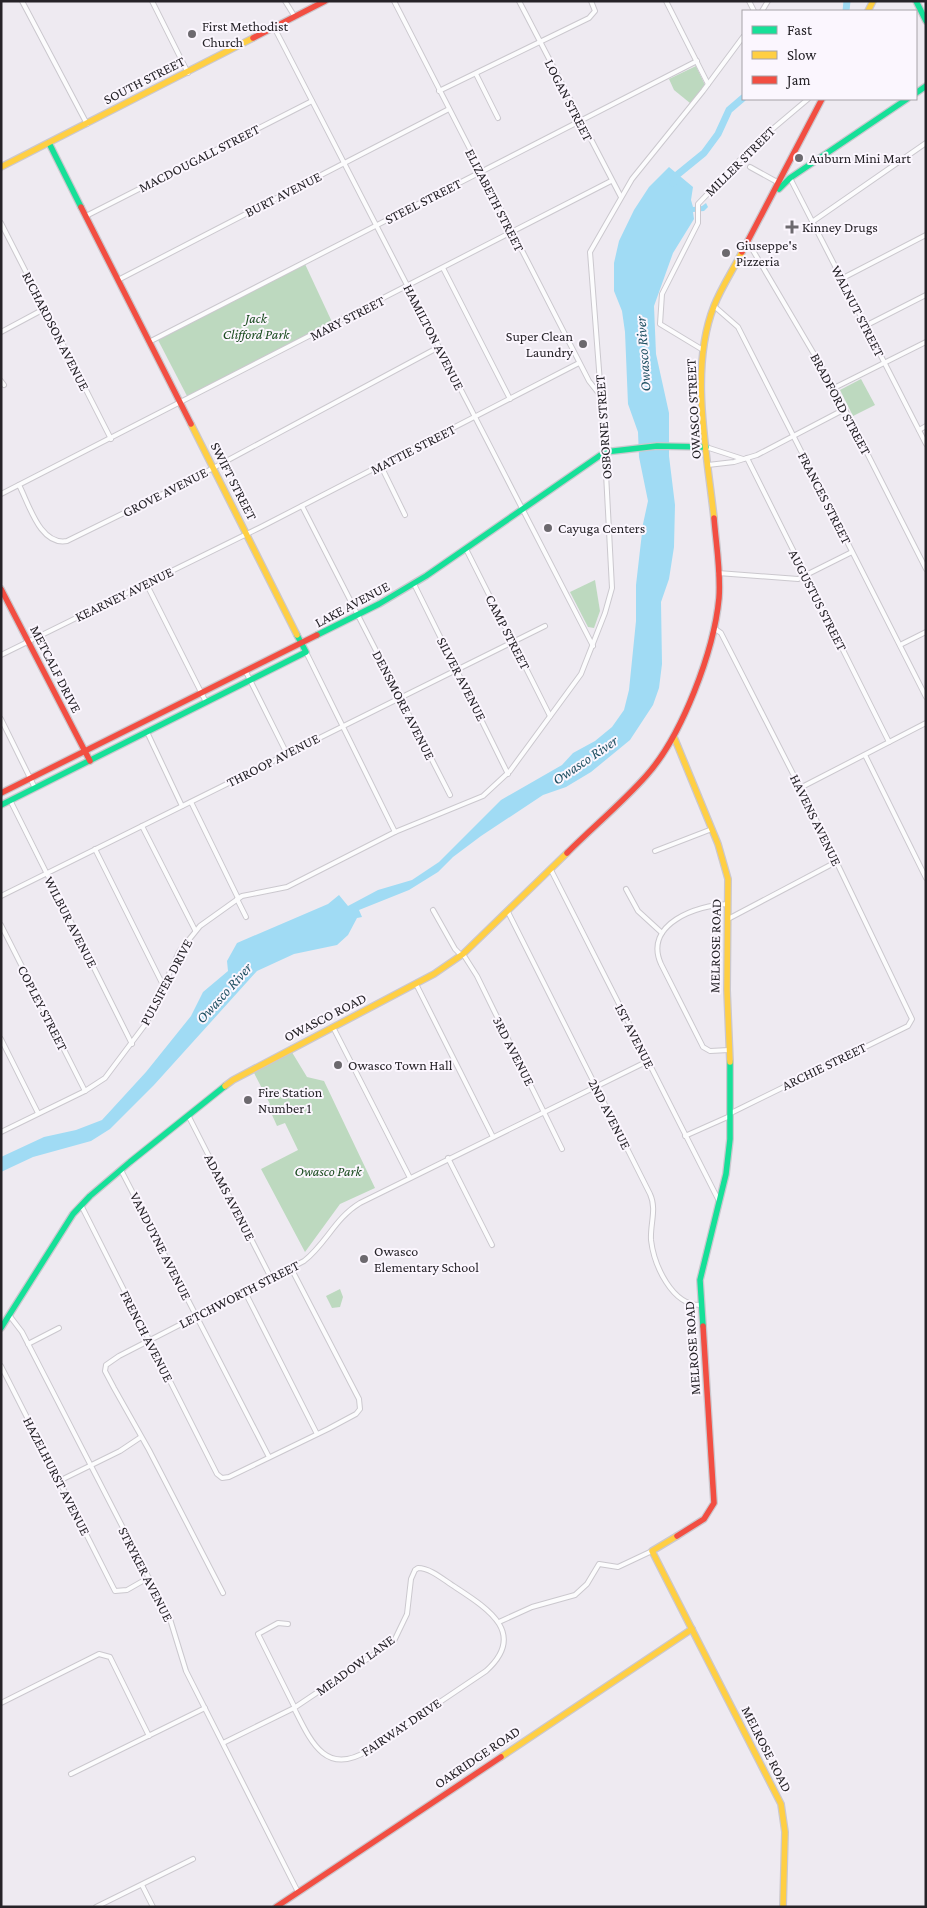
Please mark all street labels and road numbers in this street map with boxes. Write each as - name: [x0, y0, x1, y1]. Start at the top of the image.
- street label: SOUTH STREET: [101, 52, 188, 107]
- street label: LOGAN STREET: [542, 56, 597, 144]
- street label: MACDOUGALL STREET: [136, 120, 263, 195]
- street label: MILLER STREET: [702, 122, 779, 199]
- street label: ELIZABETH STREET: [462, 146, 528, 255]
- street label: BURT AVENUE: [242, 168, 324, 220]
- street label: STEEL STREET: [382, 175, 464, 227]
- street label: WALNUT STREET: [828, 263, 888, 360]
- street label: RICHARDSON AVENUE: [19, 269, 93, 394]
- street label: HAMILTON AVENUE: [400, 281, 468, 393]
- street label: MARY STREET: [307, 292, 387, 344]
- street label: BRADFORD STREET: [807, 350, 875, 458]
- street label: OWASCO STREET: [682, 358, 704, 460]
- street label: OSBORNE STREET: [591, 374, 615, 480]
- street label: MATTIE STREET: [368, 420, 459, 477]
- street label: SWIFT STREET: [207, 439, 261, 523]
- street label: FRANCES STREET: [795, 449, 855, 547]
- street label: GROVE AVENUE: [120, 464, 210, 520]
- street label: AUGUSTUS STREET: [785, 547, 851, 654]
- street label: KEARNEY AVENUE: [72, 563, 176, 625]
- street label: LAKE AVENUE: [312, 577, 392, 630]
- street label: CAMP STREET: [482, 592, 534, 673]
- street label: METCALF DRIVE: [27, 622, 85, 716]
- street label: SILVER AVENUE: [434, 634, 490, 724]
- street label: DENSMORE AVENUE: [369, 648, 439, 763]
- street label: THROOP AVENUE: [224, 730, 322, 790]
- street label: HAVENS AVENUE: [787, 772, 845, 869]
- street label: WILBUR AVENUE: [41, 874, 101, 971]
- street label: MELROSE ROAD: [706, 899, 724, 993]
- street label: PULSIFER DRIVE: [136, 936, 196, 1028]
- street label: COPLEY STREET: [15, 963, 72, 1054]
- street label: OWASCO ROAD: [281, 989, 369, 1045]
- street label: 1ST AVENUE: [612, 1001, 658, 1071]
- street label: 3RD AVENUE: [490, 1014, 538, 1089]
- street label: ARCHIE STREET: [779, 1038, 869, 1093]
- street label: 2ND AVENUE: [585, 1076, 635, 1152]
- street label: ADAMS AVENUE: [201, 1151, 259, 1243]
- street label: VANDUYNE AVENUE: [127, 1189, 195, 1303]
- street label: LETCHWORTH STREET: [176, 1256, 302, 1331]
- street label: FRENCH AVENUE: [117, 1287, 177, 1385]
- street label: MELROSE ROAD: [681, 1300, 703, 1396]
- street label: HAZELHURST AVENUE: [20, 1414, 94, 1538]
- street label: STRYKER AVENUE: [115, 1524, 177, 1624]
- street label: MEADOW LANE: [313, 1631, 398, 1699]
- street label: FAIRWAY DRIVE: [358, 1694, 444, 1760]
- street label: MELROSE ROAD: [738, 1703, 796, 1795]
- street label: OAKRIDGE ROAD: [431, 1722, 523, 1792]

